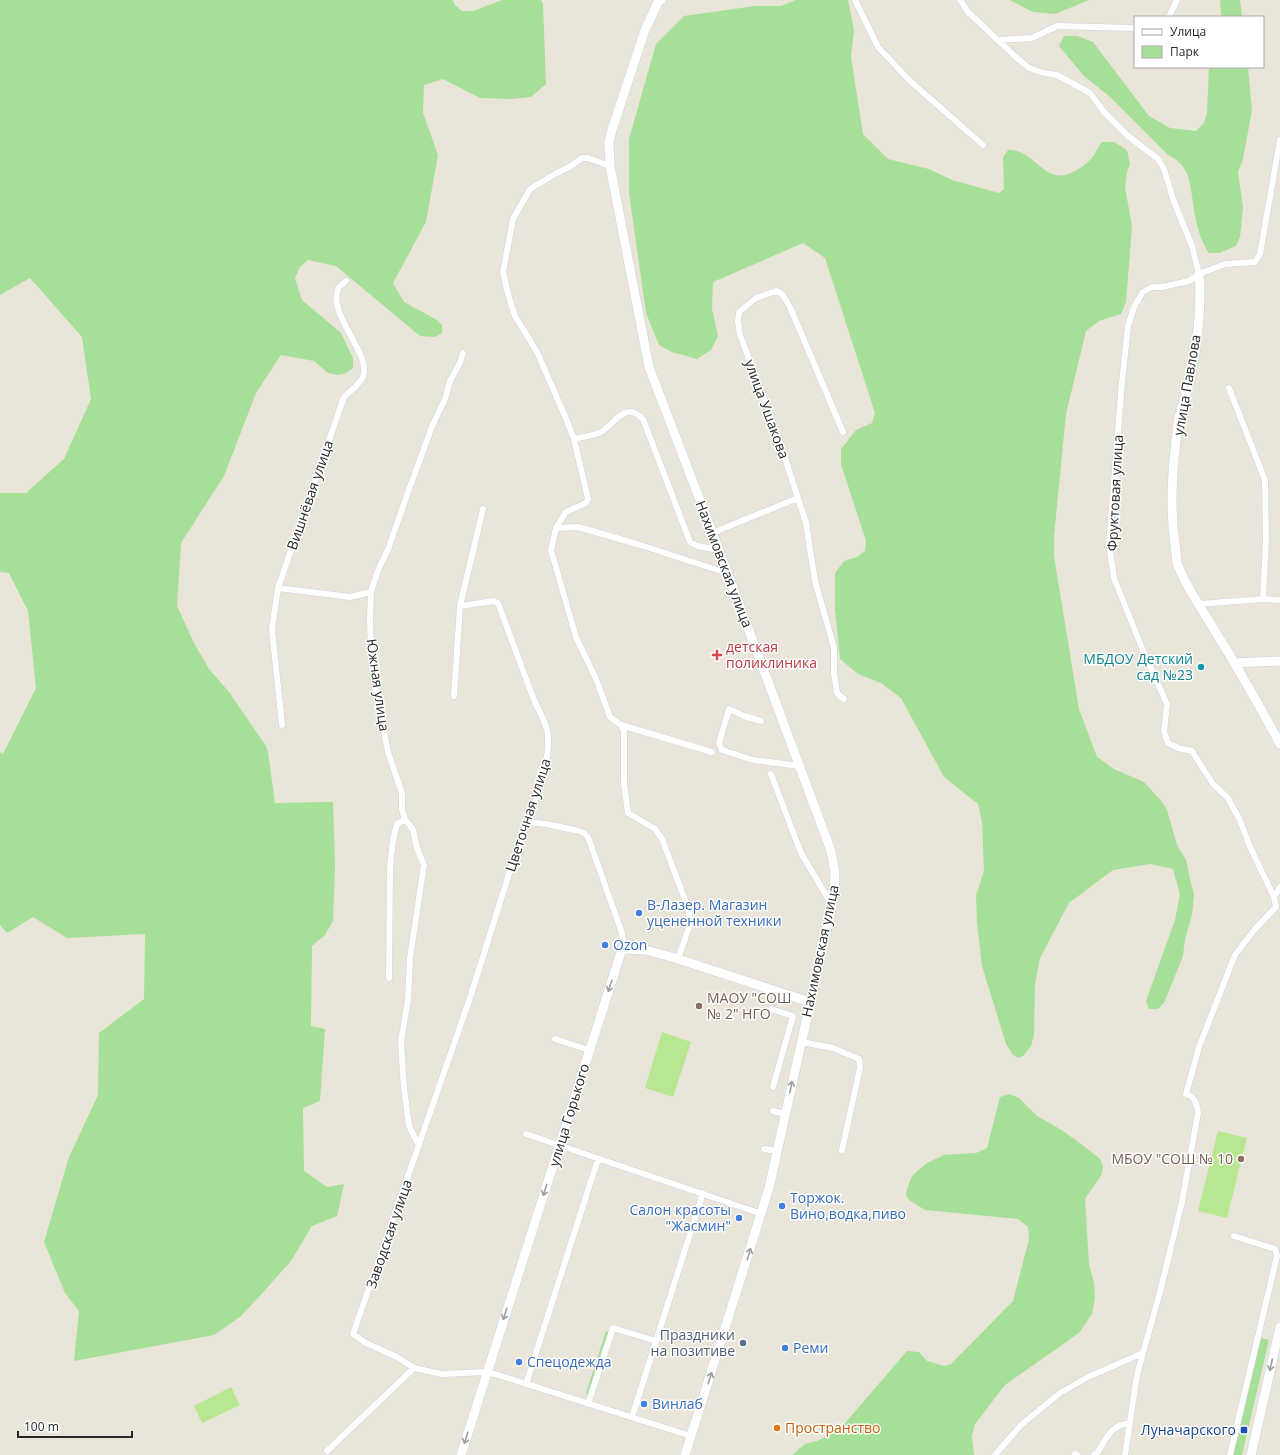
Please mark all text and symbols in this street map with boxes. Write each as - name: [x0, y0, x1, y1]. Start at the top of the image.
- legend: [1134, 16, 1264, 68]
- text: Улица: [1170, 23, 1206, 40]
- text: Парк: [1170, 43, 1200, 60]
- street label: улица Павлова: [1168, 333, 1205, 437]
- street label: улица Ушакова: [741, 356, 794, 461]
- street label: Фруктовая улица: [1102, 434, 1127, 552]
- street label: Вишнёвая улица: [282, 437, 337, 552]
- street label: Нахимовская улица: [691, 498, 757, 630]
- street label: Южная улица: [363, 637, 394, 733]
- place label: детская поликлиника: [726, 637, 817, 672]
- marker: детская поликлиника: [711, 649, 723, 661]
- place label: МБДОУ Детский сад №23: [1083, 649, 1193, 684]
- marker: МБДОУ Детский сад №23: [1196, 662, 1206, 672]
- street label: Цветочная улица: [500, 756, 555, 874]
- street label: Нахимовская улица: [796, 883, 843, 1019]
- place label: В-Лазер. Магазин уцененной техники: [647, 895, 782, 930]
- marker: В-Лазер. Магазин уцененной техники: [634, 908, 644, 918]
- place label: Ozon: [613, 935, 647, 954]
- marker: Ozon: [600, 940, 610, 950]
- one-way arrow: [606, 979, 613, 992]
- place label: МАОУ "СОШ № 2" НГО: [707, 988, 791, 1023]
- marker: МАОУ "СОШ № 2" НГО: [694, 1001, 704, 1011]
- street label: улица Горького: [544, 1061, 593, 1169]
- one-way arrow: [788, 1081, 796, 1094]
- place label: МБОУ "СОШ № 10: [1111, 1149, 1233, 1168]
- marker: МБОУ "СОШ № 10: [1236, 1154, 1246, 1164]
- street label: Заводская улица: [361, 1177, 416, 1291]
- one-way arrow: [541, 1184, 549, 1196]
- place label: Торжок. Вино,водка,пиво: [790, 1188, 906, 1223]
- place label: Салон красоты "Жасмин": [629, 1200, 731, 1235]
- marker: Торжок. Вино,водка,пиво: [777, 1201, 787, 1211]
- marker: Салон красоты "Жасмин": [734, 1213, 744, 1223]
- one-way arrow: [746, 1248, 753, 1261]
- one-way arrow: [501, 1307, 509, 1319]
- place label: Праздники на позитиве: [651, 1325, 735, 1360]
- marker: Праздники на позитиве: [738, 1338, 748, 1348]
- place label: Реми: [793, 1338, 828, 1357]
- marker: Реми: [780, 1343, 790, 1353]
- place label: Спецодежда: [527, 1352, 612, 1371]
- marker: Спецодежда: [514, 1357, 524, 1367]
- one-way arrow: [1267, 1358, 1275, 1371]
- one-way arrow: [707, 1372, 714, 1385]
- place label: Винлаб: [652, 1394, 703, 1413]
- marker: Винлаб: [639, 1399, 649, 1409]
- scale bar: [18, 1413, 132, 1439]
- text: 100 m: [24, 1418, 59, 1435]
- place label: Пространство: [785, 1418, 880, 1437]
- place label: Луначарского: [1141, 1420, 1236, 1439]
- marker: Пространство: [772, 1423, 782, 1433]
- marker: Луначарского: [1239, 1425, 1249, 1435]
- one-way arrow: [462, 1431, 470, 1443]

